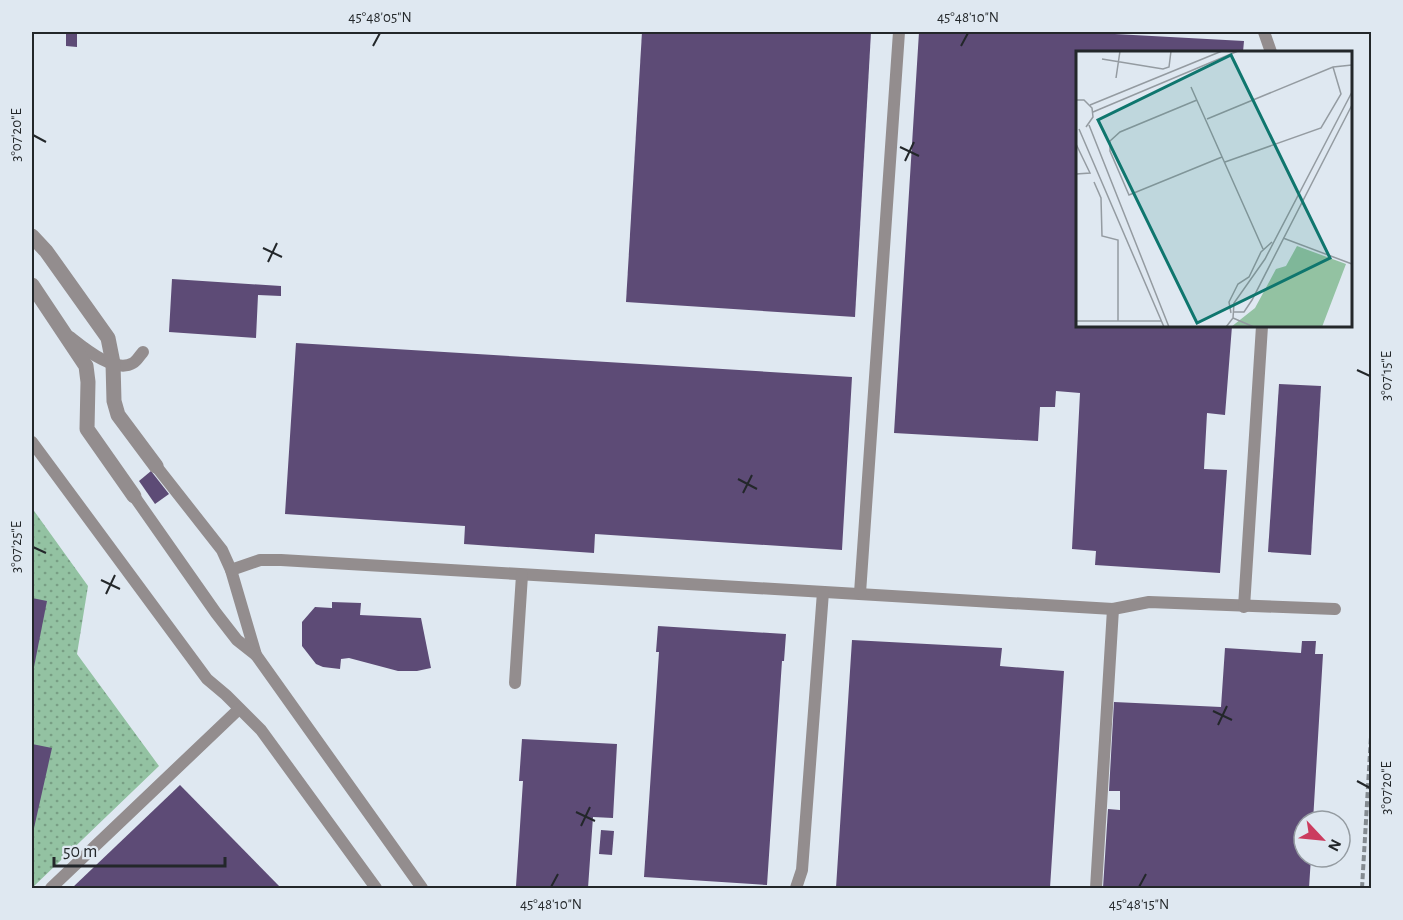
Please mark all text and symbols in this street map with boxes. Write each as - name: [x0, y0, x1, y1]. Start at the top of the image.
- text: 45°48'05"N: [348, 10, 412, 25]
- text: 45°48'10"N: [937, 10, 999, 25]
- inset map: [1076, 51, 1352, 327]
- text: 3°07'20"E: [9, 108, 24, 162]
- text: 3°07'15"E: [1379, 351, 1394, 401]
- text: 3°07'25"E: [9, 521, 24, 573]
- text: 3°07'20"E: [1379, 761, 1394, 815]
- north arrow: [1292, 809, 1352, 869]
- scale bar: [54, 830, 225, 868]
- text: N: [1325, 837, 1344, 854]
- text: 50 m: [63, 843, 97, 861]
- text: 45°48'10"N: [520, 897, 582, 912]
- text: 45°48'15"N: [1109, 897, 1169, 912]

